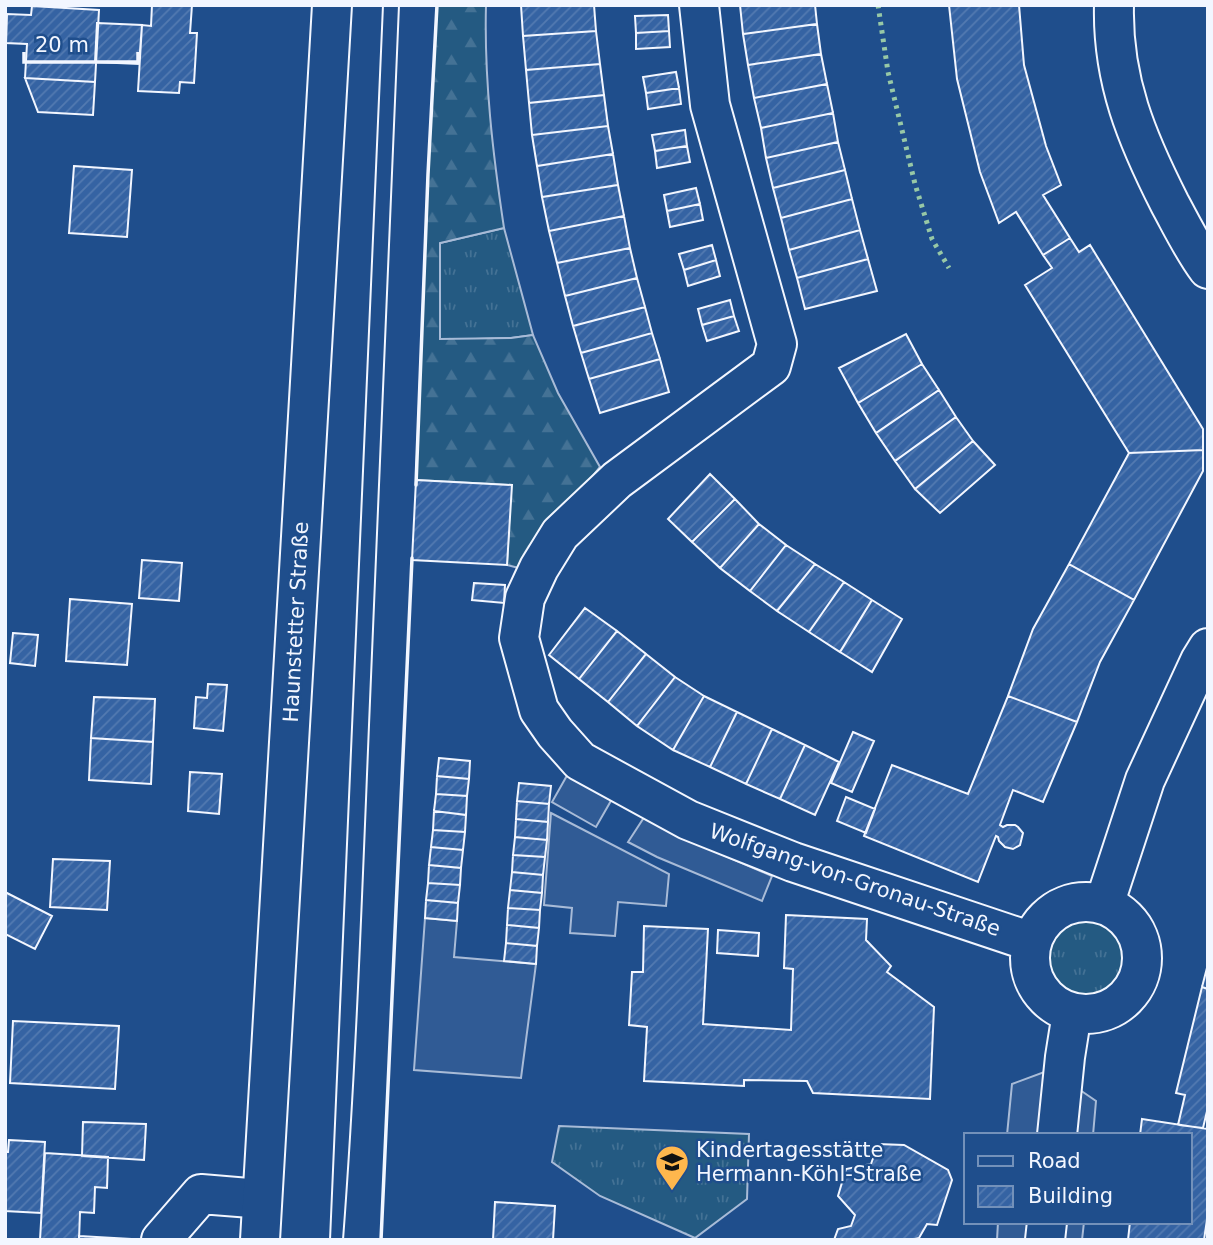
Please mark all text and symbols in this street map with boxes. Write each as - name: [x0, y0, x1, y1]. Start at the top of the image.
- scale bar: [24, 21, 138, 65]
- text: 20 m: [35, 33, 89, 57]
- street label: Haunstetter Straße: [279, 521, 313, 723]
- street label: Wolfgang-von-Gronau-Straße: [706, 819, 1004, 941]
- legend: [964, 1133, 1192, 1224]
- place label: Kindertagesstätte Hermann-Köhl-Straße: [696, 1138, 922, 1186]
- school or university icon: Kindertagesstätte Hermann-Köhl-Straße: [653, 1143, 691, 1192]
- text: Road: [1028, 1149, 1081, 1173]
- text: Building: [1028, 1184, 1113, 1208]

